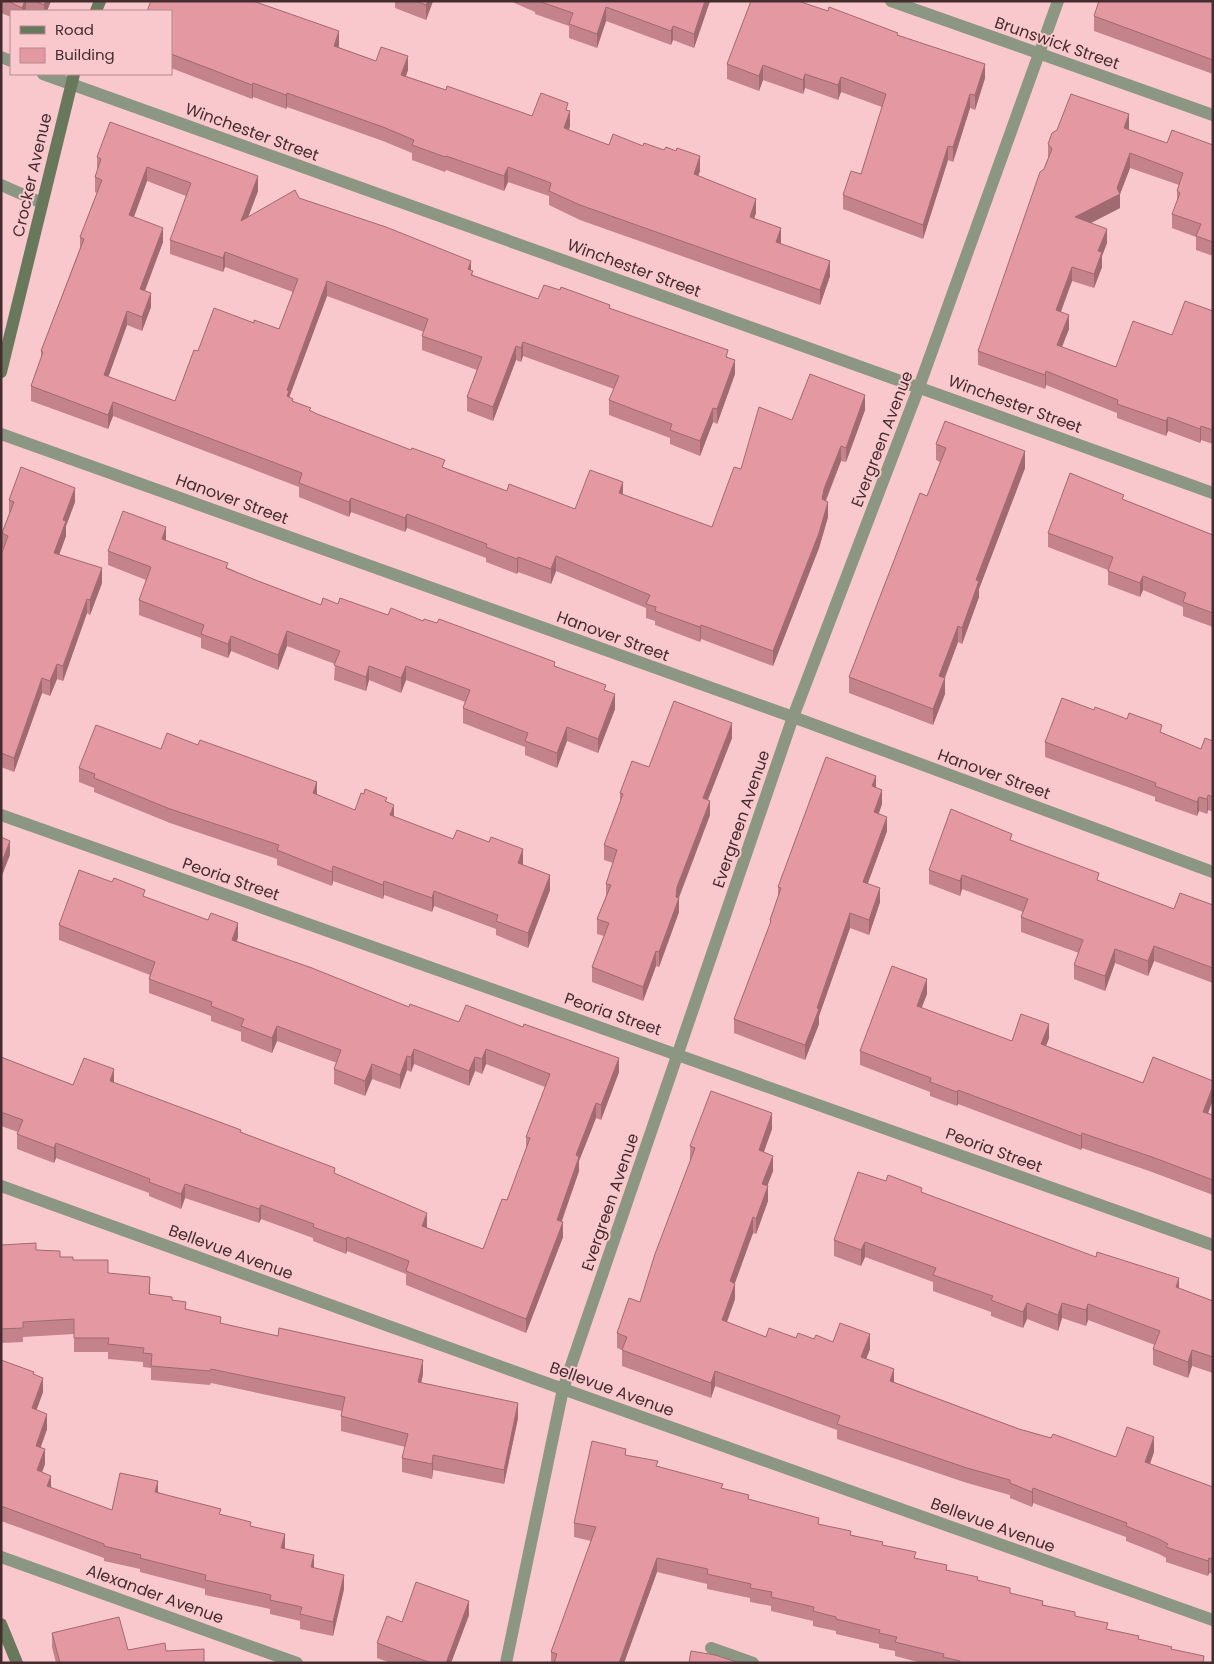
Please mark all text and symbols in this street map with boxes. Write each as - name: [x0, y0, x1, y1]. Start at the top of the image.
- legend: [10, 10, 172, 75]
- street label: Brunswick Street: [991, 11, 1123, 75]
- text: Road: [55, 19, 94, 40]
- text: Building: [55, 44, 115, 65]
- street label: Winchester Street: [182, 97, 322, 167]
- street label: Crocker Avenue: [7, 111, 57, 239]
- street label: Winchester Street: [564, 233, 704, 303]
- street label: Evergreen Avenue: [845, 367, 919, 510]
- street label: Winchester Street: [945, 369, 1085, 439]
- street label: Hanover Street: [172, 468, 292, 530]
- street label: Hanover Street: [553, 605, 673, 667]
- street label: Hanover Street: [934, 743, 1054, 805]
- street label: Evergreen Avenue: [707, 747, 775, 891]
- street label: Peoria Street: [179, 852, 283, 906]
- street label: Peoria Street: [561, 987, 665, 1041]
- street label: Peoria Street: [942, 1122, 1046, 1178]
- street label: Evergreen Avenue: [576, 1130, 644, 1274]
- street label: Bellevue Avenue: [166, 1219, 297, 1285]
- street label: Bellevue Avenue: [547, 1356, 678, 1422]
- street label: Bellevue Avenue: [928, 1492, 1059, 1558]
- street label: Alexander Avenue: [83, 1558, 227, 1630]

